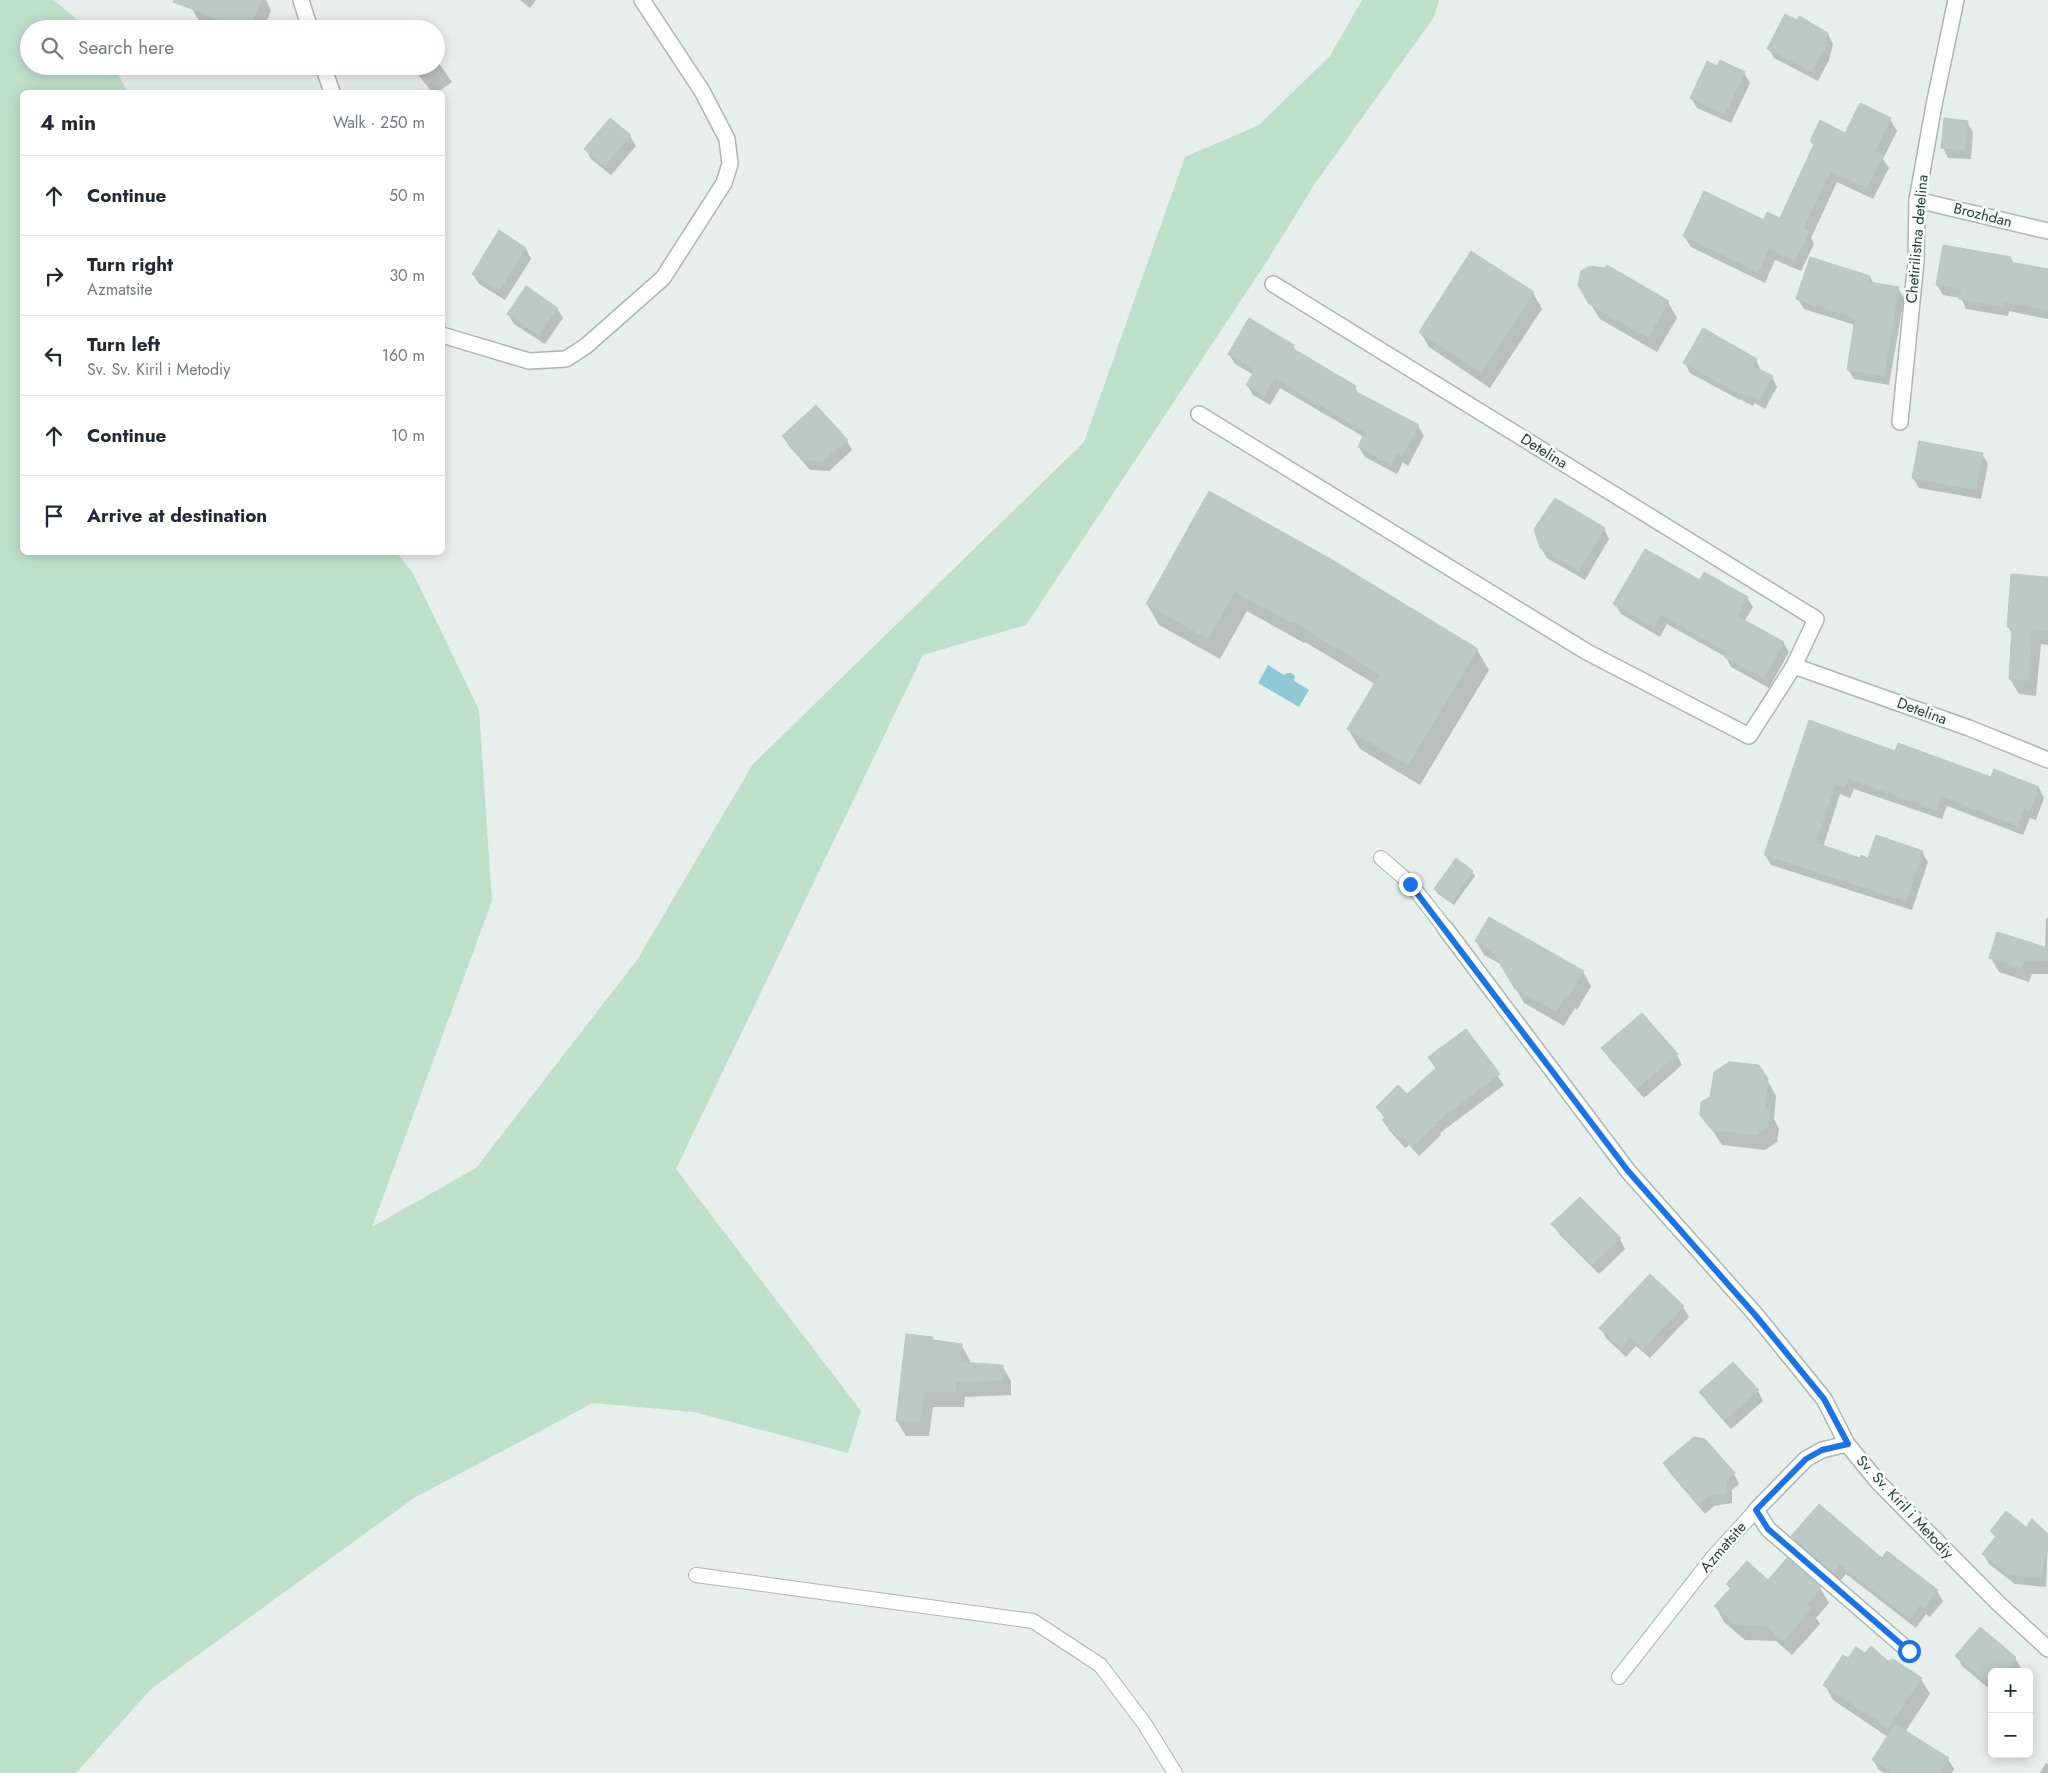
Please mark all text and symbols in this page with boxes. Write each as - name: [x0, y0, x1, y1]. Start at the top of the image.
- search box: [20, 20, 445, 75]
- icon: search: [38, 34, 66, 62]
- text: Search here: [78, 34, 174, 61]
- text: 4 min: [40, 108, 96, 138]
- text: Walk · 250 m: [333, 111, 425, 134]
- street label: Chetirilistna detelina: [1900, 174, 1934, 304]
- icon: ahead: [40, 182, 68, 210]
- text: Continue: [87, 182, 166, 209]
- text: 50 m: [389, 184, 425, 207]
- street label: Brozhdan: [1951, 197, 2015, 233]
- text: Turn right: [87, 251, 173, 278]
- icon: right: [40, 262, 68, 290]
- text: 30 m: [389, 264, 425, 287]
- text: Azmatsite: [87, 278, 152, 301]
- text: Turn left: [87, 331, 160, 358]
- icon: left: [40, 342, 68, 370]
- text: 160 m: [382, 344, 425, 367]
- text: Sv. Sv. Kiril i Metodiy: [87, 358, 230, 381]
- icon: ahead: [40, 422, 68, 450]
- text: Continue: [87, 422, 166, 449]
- text: 10 m: [391, 424, 425, 447]
- street label: Detelina: [1516, 428, 1572, 474]
- icon: arrive: [40, 502, 68, 530]
- text: Arrive at destination: [87, 502, 267, 529]
- street label: Detelina: [1894, 692, 1950, 730]
- route end: [1399, 873, 1422, 896]
- street label: Sv. Sv. Kiril i Metodiy: [1851, 1450, 1959, 1564]
- street label: Azmatsite: [1695, 1516, 1752, 1577]
- route start: [1898, 1640, 1921, 1663]
- map controls: [1988, 1668, 2033, 1758]
- button: +: [1988, 1668, 2033, 1713]
- button: −: [1988, 1713, 2033, 1758]

